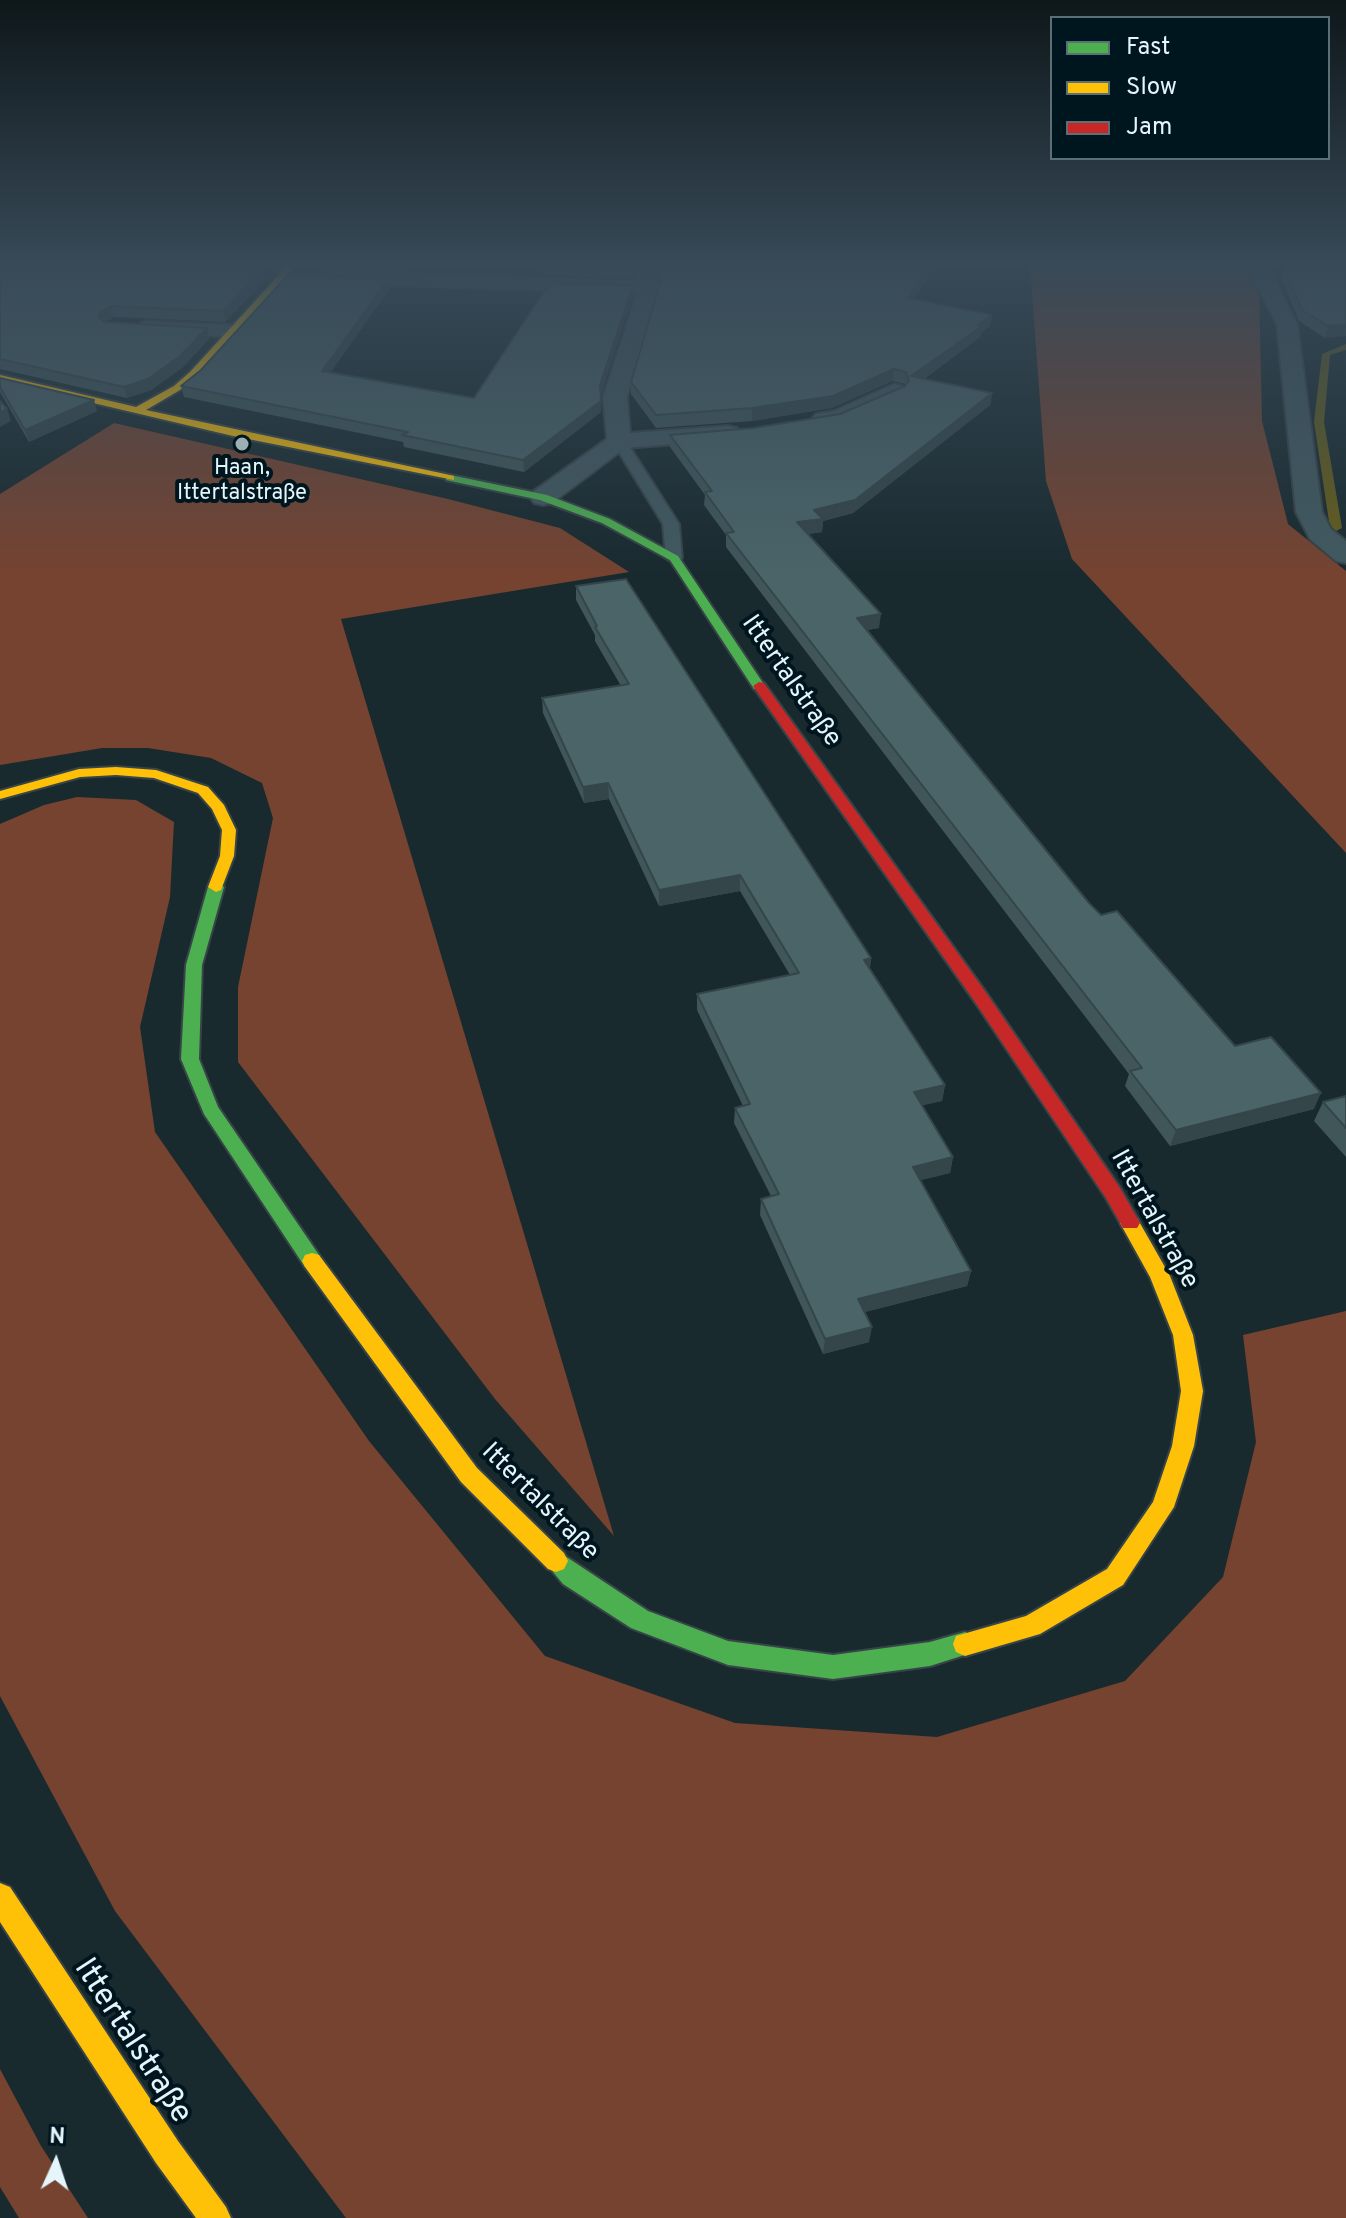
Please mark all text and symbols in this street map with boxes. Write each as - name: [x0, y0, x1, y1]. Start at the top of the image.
- legend: [1050, 16, 1330, 160]
- text: Fast: [1126, 33, 1170, 63]
- text: Slow: [1126, 73, 1177, 103]
- text: Jam: [1126, 113, 1172, 143]
- marker: Haan, Ittertalstraße: [233, 435, 251, 453]
- place label: Haan, Ittertalstraße: [177, 457, 307, 508]
- street label: Ittertalstraße: [733, 610, 847, 754]
- street label: Ittertalstraße: [1102, 1145, 1204, 1295]
- street label: Ittertalstraße: [474, 1438, 604, 1568]
- street label: Ittertalstraße: [63, 1952, 199, 2132]
- north arrow: [16, 2122, 96, 2202]
- text: N: [49, 2124, 66, 2151]

